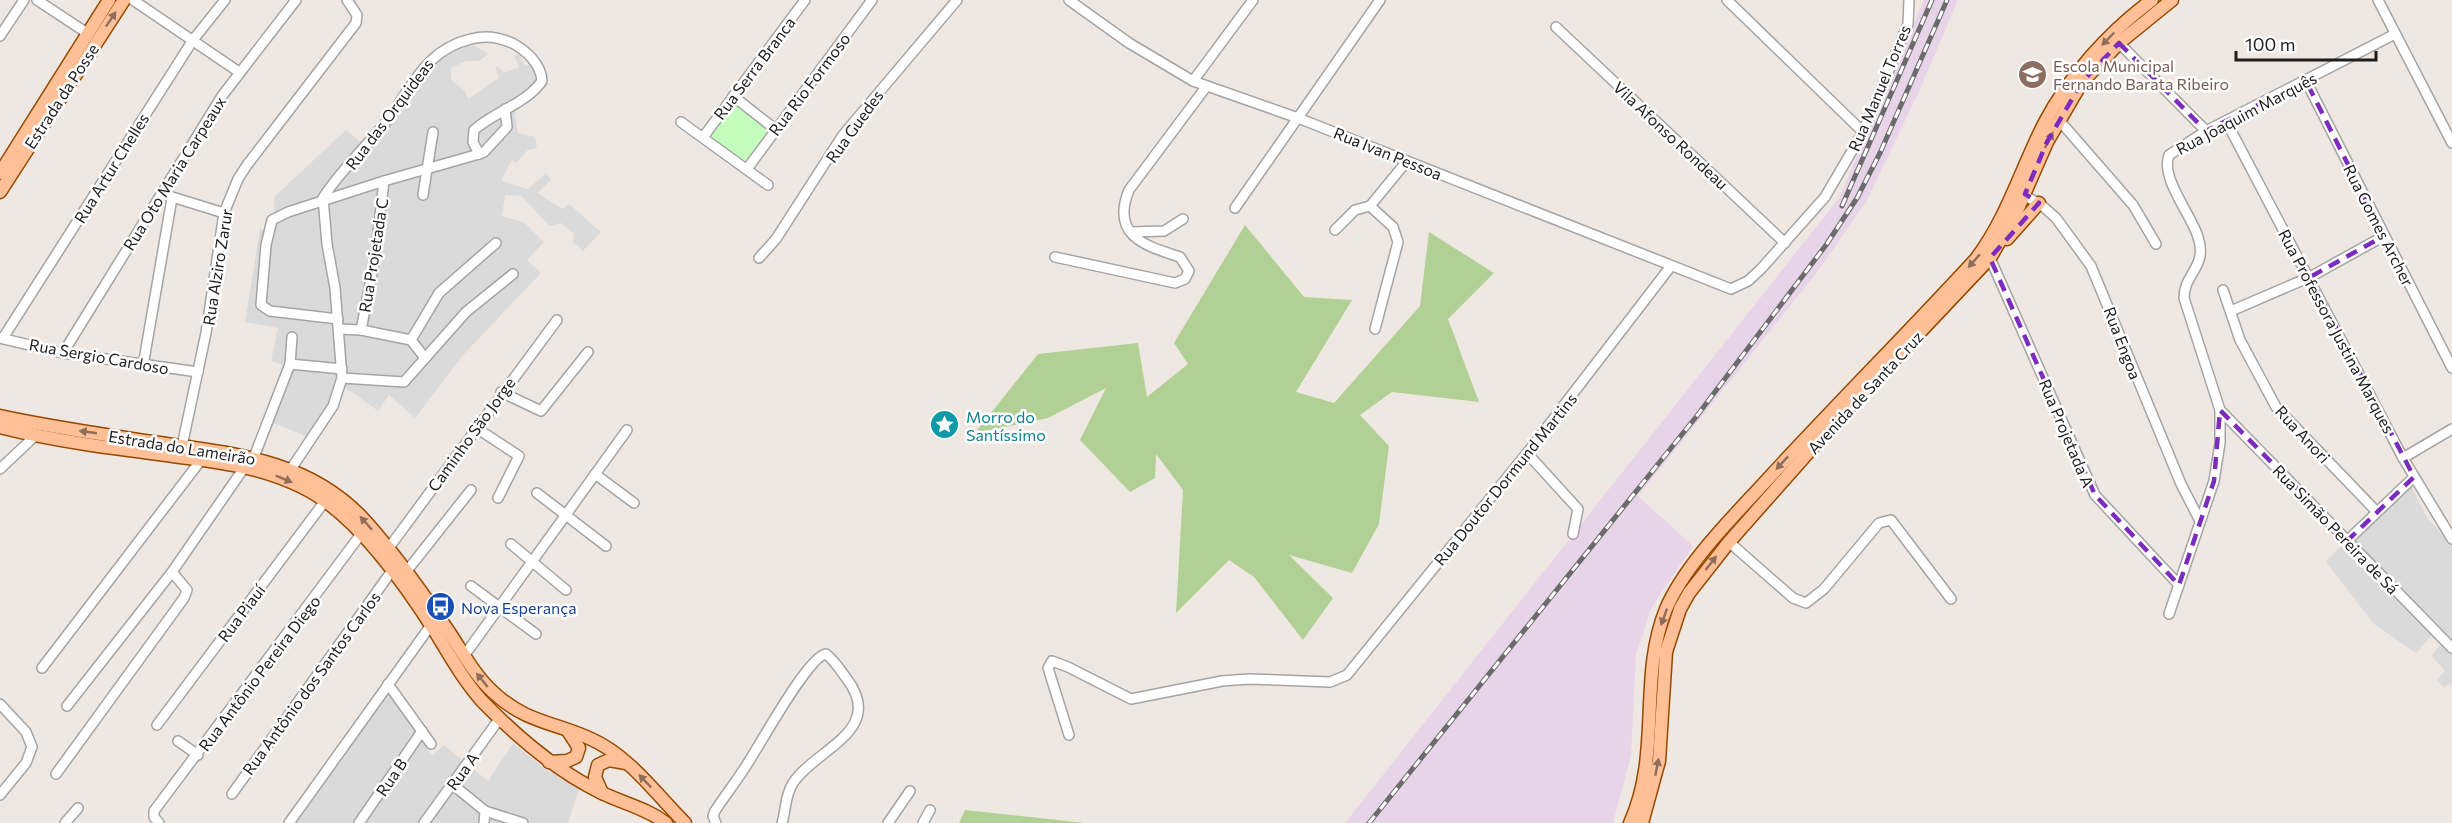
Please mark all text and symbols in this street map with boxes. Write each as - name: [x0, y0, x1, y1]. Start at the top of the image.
- one-way arrow: [105, 11, 117, 27]
- street label: Rua Serra Branca: [709, 13, 799, 123]
- street label: Rua Manuel Torres: [1844, 22, 1914, 154]
- scale bar: [2236, 24, 2376, 62]
- street label: Rua Rio Formoso: [764, 29, 854, 139]
- one-way arrow: [2102, 31, 2116, 45]
- text: 100 m: [2245, 33, 2295, 55]
- street label: Estrada da Posse: [20, 40, 102, 152]
- street label: Rua das Orquideas: [341, 55, 437, 173]
- place label: Escola Municipal Fernando Barata Ribeiro: [2053, 56, 2229, 93]
- school or university icon: Escola Municipal Fernando Barata Ribeiro: [2016, 58, 2048, 90]
- street label: Rua Joaquim Marquês: [2172, 68, 2320, 158]
- street label: Vila Afonso Rondeau: [1610, 77, 1732, 193]
- street label: Rua Guedes: [821, 86, 887, 166]
- street label: Rua Oto Maria Carpeaux: [119, 92, 229, 254]
- street label: Rua Artur Chelles: [70, 110, 152, 226]
- street label: Rua Ivan Pessoa: [1331, 123, 1445, 183]
- one-way arrow: [2044, 132, 2053, 149]
- street label: Rua Gomes Archer: [2340, 161, 2418, 290]
- street label: Rua Projetada C: [355, 196, 391, 314]
- street label: Rua Alziro Zarur: [198, 207, 236, 327]
- street label: Rua Professora Justina Marques: [2275, 226, 2399, 436]
- one-way arrow: [1968, 253, 1981, 268]
- street label: Rua Engoa: [2100, 304, 2146, 382]
- street label: Avenida de Santa Cruz: [1803, 327, 1927, 457]
- street label: Rua Sergio Cardoso: [28, 334, 170, 378]
- street label: Caminho São Jorge: [423, 373, 519, 495]
- street label: Rua Projetada A: [2036, 376, 2098, 490]
- street label: Rua Doutor Dormund Martins: [1430, 389, 1580, 569]
- street label: Rua Anori: [2272, 401, 2334, 467]
- place label: Morro do Santíssimo: [966, 407, 1046, 444]
- place icon: Morro do Santíssimo: [929, 409, 961, 441]
- street label: Estrada do Lameirão: [107, 426, 257, 468]
- one-way arrow: [79, 428, 98, 437]
- one-way arrow: [1775, 456, 1789, 471]
- street label: Rua Simão Pereira de Sá: [2269, 460, 2403, 598]
- one-way arrow: [275, 475, 293, 484]
- one-way arrow: [360, 516, 373, 531]
- one-way arrow: [1705, 555, 1718, 571]
- street label: Rua Piauí: [213, 580, 269, 645]
- street label: Rua Antônio dos Santos Carlos: [238, 588, 384, 778]
- street label: Rua Antônio Pereira Diego: [194, 591, 324, 755]
- bus stop icon: Nova Esperança: [424, 591, 456, 623]
- place label: Nova Esperança: [461, 598, 577, 617]
- one-way arrow: [1658, 608, 1668, 626]
- one-way arrow: [476, 673, 489, 688]
- street label: Rua A: [442, 748, 482, 794]
- street label: Rua B: [372, 755, 410, 799]
- one-way arrow: [1653, 757, 1662, 776]
- one-way arrow: [638, 774, 652, 788]

